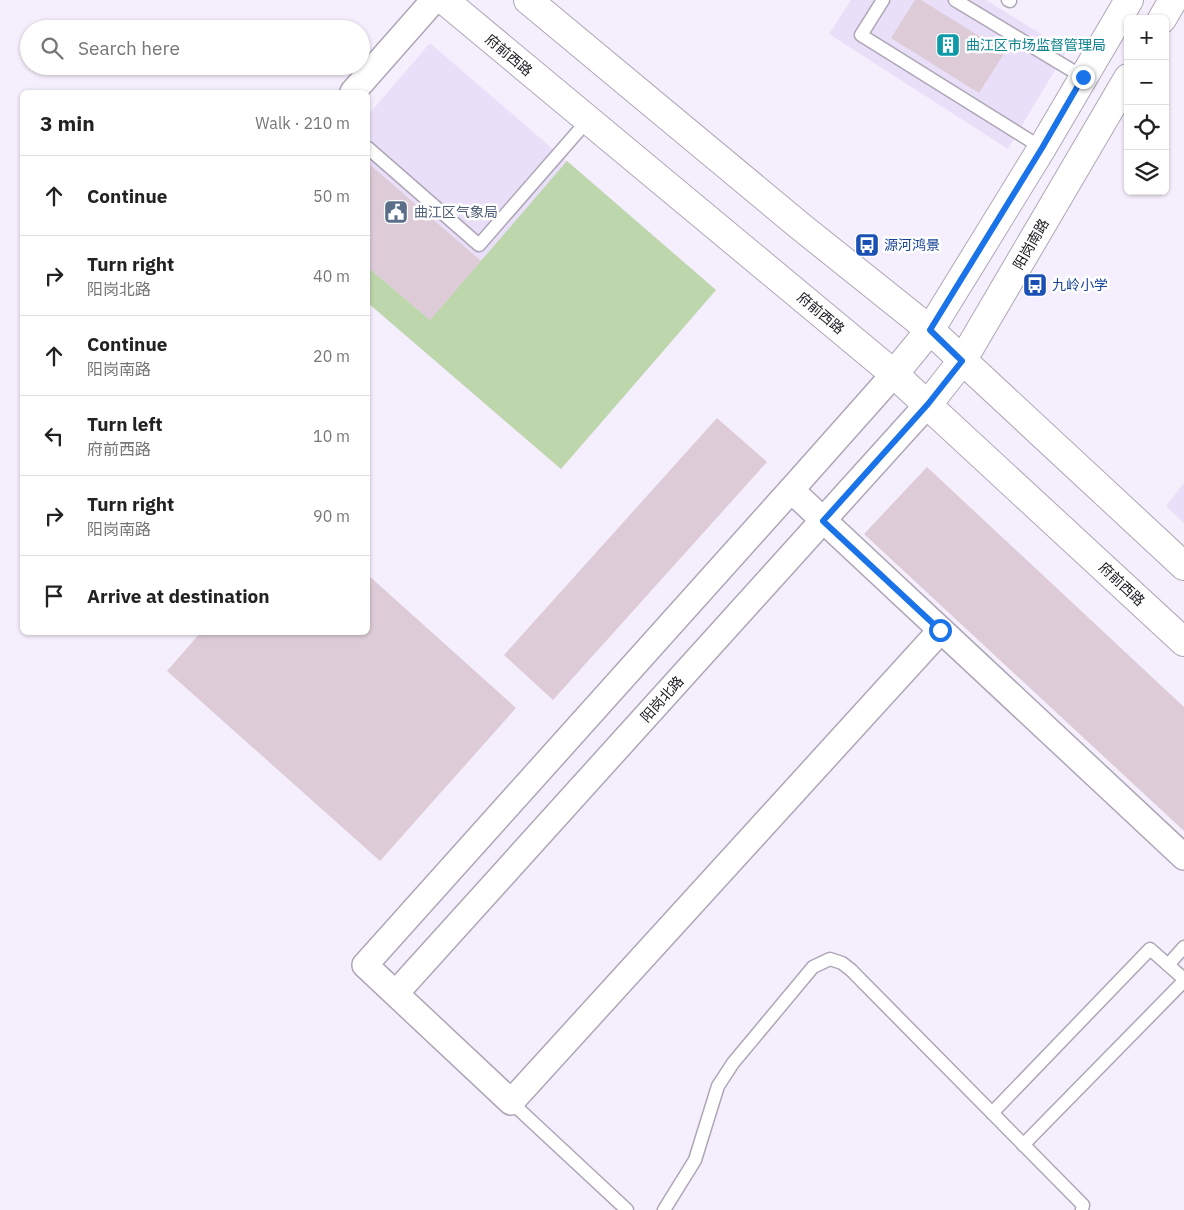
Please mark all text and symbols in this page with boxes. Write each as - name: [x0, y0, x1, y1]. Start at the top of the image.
- map controls: [1124, 15, 1169, 195]
- button: +: [1124, 15, 1169, 60]
- search box: [20, 20, 370, 75]
- street label: 府前西路: [482, 30, 536, 80]
- building icon: 曲江区市场监督管理局: [935, 32, 961, 58]
- icon: search: [38, 34, 66, 62]
- text: Search here: [78, 36, 180, 60]
- place label: 曲江区市场监督管理局: [966, 36, 1106, 54]
- button: −: [1124, 60, 1169, 105]
- route end: [1072, 66, 1095, 89]
- button: locate: [1124, 105, 1169, 150]
- text: 3 min: [40, 109, 95, 137]
- text: Walk · 210 m: [255, 113, 350, 133]
- button: layers: [1124, 150, 1169, 195]
- icon: ahead: [40, 182, 68, 210]
- text: Continue: [87, 184, 167, 208]
- text: 50 m: [313, 186, 350, 206]
- public building icon: 曲江区气象局: [383, 199, 409, 225]
- place label: 曲江区气象局: [414, 203, 498, 221]
- street label: 阳岗南路: [1009, 215, 1053, 273]
- bus stop icon: 源河鸿景: [854, 232, 880, 258]
- place label: 源河鸿景: [884, 236, 940, 254]
- text: Turn right: [87, 252, 174, 276]
- icon: right: [40, 262, 68, 290]
- text: 40 m: [313, 266, 350, 286]
- bus stop icon: 九岭小学: [1022, 272, 1048, 298]
- place label: 九岭小学: [1052, 276, 1108, 294]
- text: 阳岗北路: [87, 279, 151, 299]
- street label: 府前西路: [794, 288, 848, 338]
- text: Continue: [87, 332, 167, 356]
- icon: ahead: [40, 342, 68, 370]
- text: 20 m: [313, 346, 350, 366]
- text: 阳岗南路: [87, 359, 151, 379]
- text: Turn left: [87, 412, 163, 436]
- icon: left: [40, 422, 68, 450]
- text: 10 m: [313, 426, 350, 446]
- text: 府前西路: [87, 439, 151, 459]
- text: Turn right: [87, 492, 174, 516]
- icon: right: [40, 502, 68, 530]
- text: 90 m: [313, 506, 350, 526]
- text: 阳岗南路: [87, 519, 151, 539]
- street label: 府前西路: [1095, 558, 1149, 610]
- icon: arrive: [40, 582, 68, 610]
- text: Arrive at destination: [87, 584, 270, 608]
- route start: [929, 619, 952, 642]
- street label: 阳岗北路: [637, 672, 687, 726]

